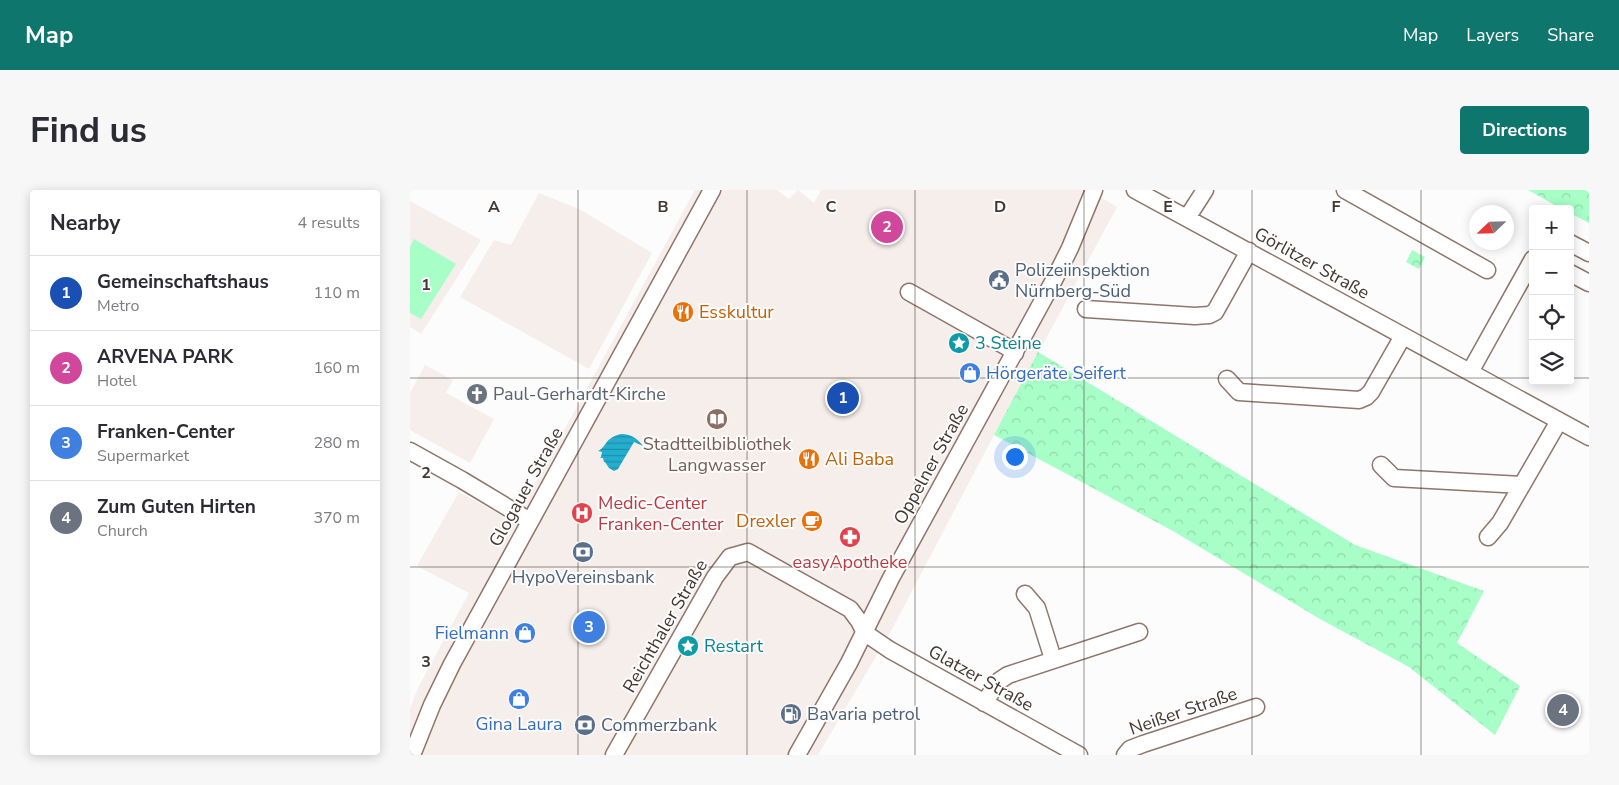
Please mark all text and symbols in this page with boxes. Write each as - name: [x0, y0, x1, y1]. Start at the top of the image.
- text: Map: [25, 19, 73, 51]
- text: Map: [1403, 23, 1438, 47]
- text: Layers: [1466, 23, 1519, 47]
- text: Share: [1547, 23, 1594, 47]
- button: Directions: [1460, 106, 1589, 154]
- text: Find us: [30, 107, 147, 154]
- text: A: [488, 196, 500, 218]
- text: B: [657, 196, 669, 218]
- text: C: [826, 196, 837, 218]
- text: D: [994, 196, 1006, 218]
- text: E: [1163, 196, 1173, 218]
- text: F: [1332, 196, 1341, 218]
- north arrow: [1469, 205, 1514, 250]
- map controls: [1529, 205, 1574, 385]
- button: +: [1529, 205, 1574, 250]
- pin: 2: [871, 208, 903, 246]
- text: Nearby: [50, 209, 120, 237]
- text: 4 results: [298, 212, 360, 234]
- street label: Görlitzer Straße: [1250, 221, 1374, 305]
- button: −: [1529, 250, 1574, 295]
- place label: Polizeiinspektion Nürnberg-Süd: [1015, 258, 1150, 303]
- public building icon: Polizeiinspektion Nürnberg-Süd: [987, 268, 1011, 292]
- text: Gemeinschaftshaus: [97, 269, 269, 295]
- text: 1: [421, 274, 431, 296]
- text: 1: [61, 282, 71, 304]
- text: 110 m: [313, 282, 360, 304]
- text: Metro: [97, 295, 139, 317]
- button: locate: [1529, 295, 1574, 340]
- restaurant icon: Esskultur: [671, 300, 695, 324]
- place label: Esskultur: [699, 300, 774, 324]
- place icon: 3 Steine: [947, 331, 971, 355]
- place label: 3 Steine: [975, 331, 1041, 355]
- button: layers: [1529, 340, 1574, 385]
- text: ARVENA PARK: [97, 344, 233, 370]
- text: 2: [61, 357, 71, 379]
- text: 160 m: [313, 357, 360, 379]
- shop icon: Hörgeräte Seifert: [958, 361, 982, 385]
- place label: Hörgeräte Seifert: [986, 361, 1127, 385]
- text: Hotel: [97, 370, 137, 392]
- pin: 1: [827, 379, 859, 417]
- church icon: Paul-Gerhardt-Kirche: [465, 382, 489, 406]
- place label: Paul-Gerhardt-Kirche: [493, 382, 666, 406]
- street label: Oppelner Straße: [888, 399, 974, 529]
- library icon: Stadtteilbibliothek Langwasser: [705, 407, 729, 431]
- text: Franken-Center: [97, 419, 235, 445]
- street label: Glogauer Straße: [483, 423, 569, 551]
- text: 3: [61, 432, 71, 454]
- text: 280 m: [313, 432, 360, 454]
- place label: Stadtteilbibliothek Langwasser: [643, 432, 792, 477]
- your location: [1002, 444, 1028, 470]
- text: Supermarket: [97, 445, 189, 467]
- restaurant icon: Ali Baba: [797, 447, 821, 471]
- place label: Ali Baba: [825, 447, 894, 471]
- text: 2: [421, 462, 431, 484]
- place label: Medic-Center Franken-Center: [598, 491, 724, 536]
- text: Zum Guten Hirten: [97, 494, 256, 520]
- hospital icon: Medic-Center Franken-Center: [570, 501, 594, 525]
- text: 4: [61, 507, 71, 529]
- text: 370 m: [313, 507, 360, 529]
- place label: Drexler: [736, 509, 797, 533]
- cafe icon: Drexler: [800, 509, 824, 533]
- text: Church: [97, 520, 148, 542]
- pharmacy icon: easyApotheke: [838, 525, 862, 549]
- bank icon: HypoVereinsbank: [571, 540, 595, 564]
- place label: easyApotheke: [793, 550, 907, 574]
- street label: Reichthaler Straße: [617, 555, 713, 697]
- place label: HypoVereinsbank: [512, 565, 655, 589]
- pin: 3: [573, 608, 605, 646]
- place label: Fielmann: [435, 621, 509, 645]
- shop icon: Fielmann: [513, 621, 537, 645]
- place icon: Restart: [676, 634, 700, 658]
- place label: Restart: [704, 634, 764, 658]
- street label: Glatzer Straße: [924, 639, 1038, 717]
- text: 3: [421, 651, 431, 673]
- street label: Neißer Straße: [1126, 681, 1240, 741]
- shop icon: Gina Laura: [507, 687, 531, 711]
- pin: 4: [1547, 691, 1579, 729]
- fuel station icon: Bavaria petrol: [779, 702, 803, 726]
- place label: Bavaria petrol: [807, 702, 921, 726]
- place label: Gina Laura: [476, 712, 562, 736]
- bank icon: Commerzbank: [573, 713, 597, 737]
- place label: Commerzbank: [601, 713, 718, 737]

